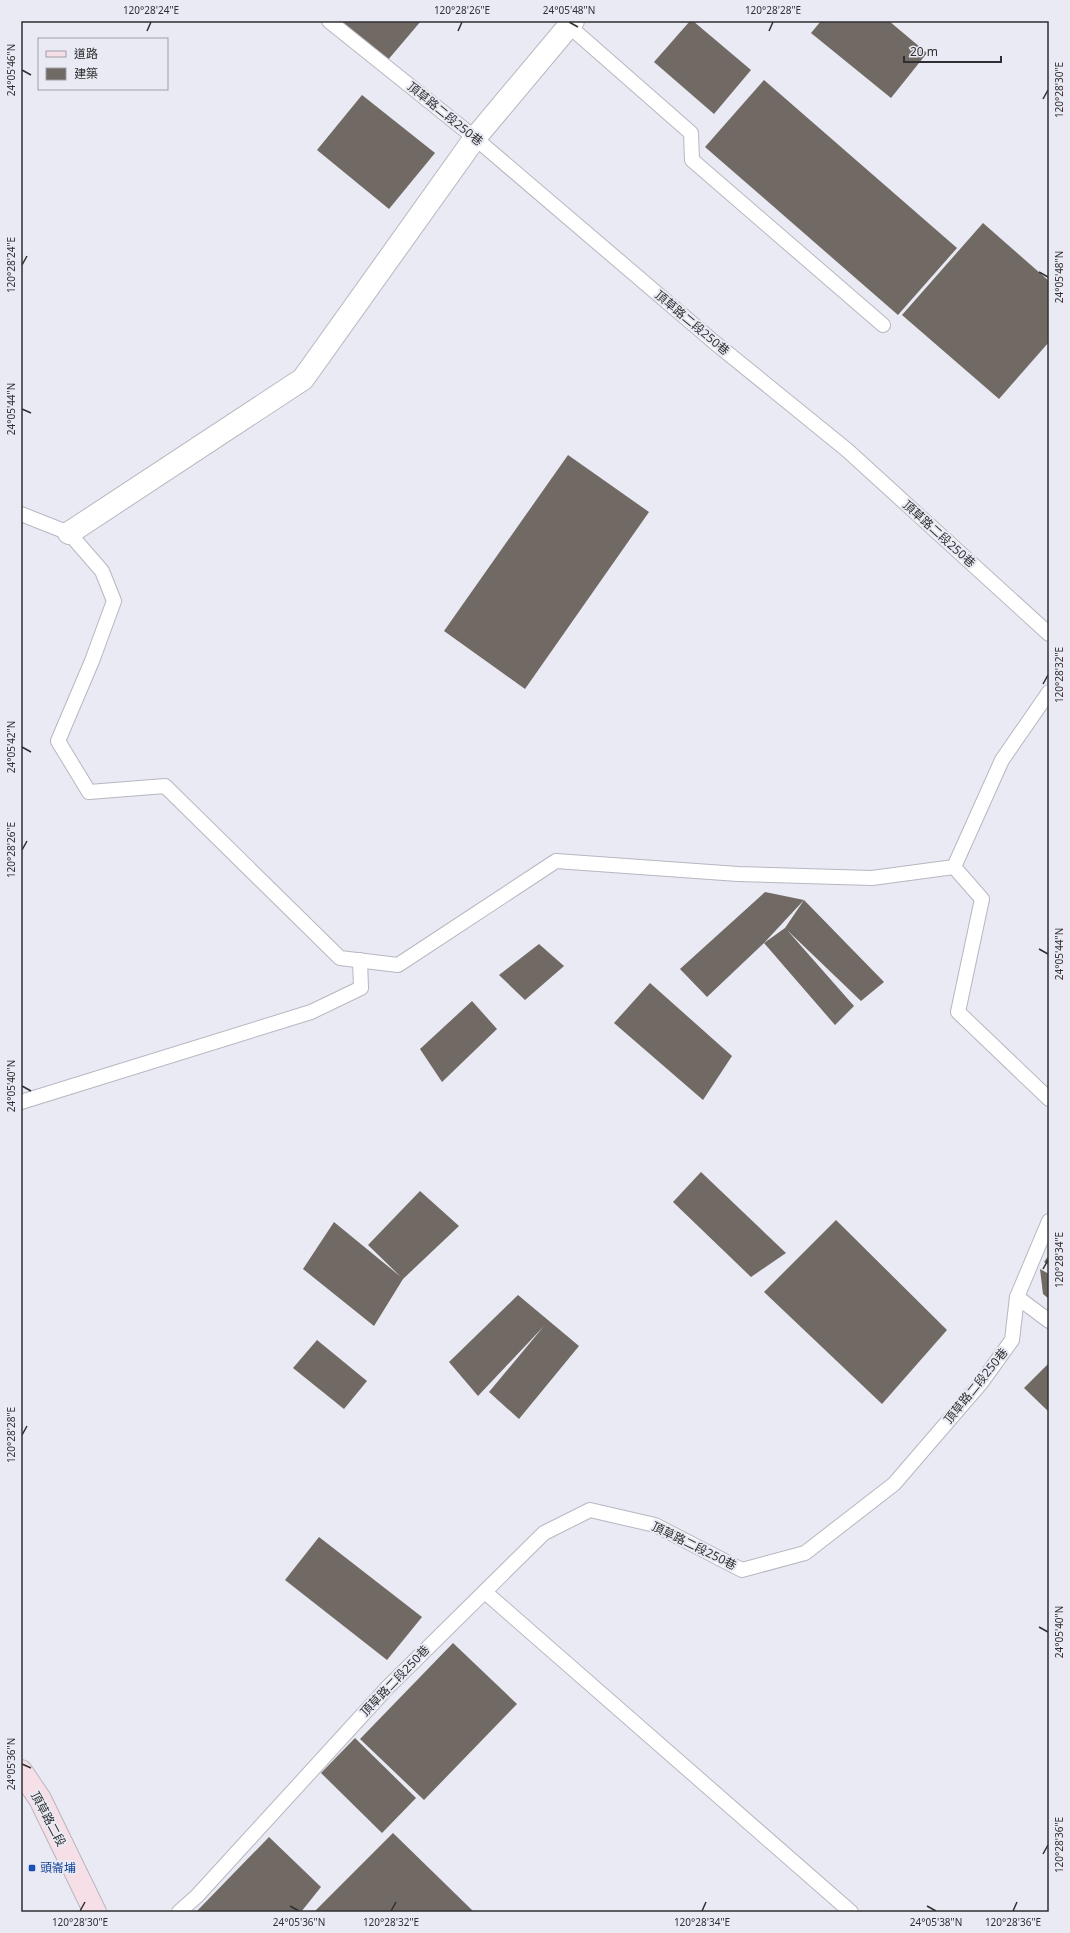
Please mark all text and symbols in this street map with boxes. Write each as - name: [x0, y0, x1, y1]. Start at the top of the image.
- text: 120°28'24"E: [123, 3, 179, 17]
- text: 120°28'26"E: [434, 3, 490, 17]
- text: 24°05'48"N: [543, 3, 595, 17]
- text: 120°28'28"E: [745, 3, 801, 17]
- legend: [38, 38, 168, 90]
- scale bar: [904, 38, 1001, 64]
- text: 20 m: [910, 43, 938, 60]
- text: 24°05'46"N: [4, 44, 18, 96]
- text: 道路: [74, 45, 98, 62]
- text: 120°28'30"E: [1052, 62, 1066, 118]
- text: 建築: [74, 65, 98, 82]
- street label: 頂草路二段250巷: [404, 78, 487, 149]
- text: 120°28'24"E: [4, 237, 18, 293]
- text: 24°05'48"N: [1052, 251, 1066, 303]
- street label: 頂草路二段250巷: [651, 286, 733, 359]
- text: 24°05'44"N: [4, 383, 18, 435]
- street label: 頂草路二段250巷: [899, 496, 979, 571]
- text: 120°28'32"E: [1052, 647, 1066, 703]
- text: 24°05'42"N: [4, 721, 18, 773]
- text: 120°28'26"E: [4, 822, 18, 878]
- text: 24°05'44"N: [1052, 928, 1066, 980]
- text: 24°05'40"N: [4, 1060, 18, 1112]
- text: 120°28'34"E: [1052, 1232, 1066, 1288]
- street label: 頂草路二段250巷: [940, 1344, 1011, 1427]
- text: 120°28'28"E: [4, 1407, 18, 1463]
- street label: 頂草路二段250巷: [649, 1518, 740, 1573]
- text: 24°05'40"N: [1052, 1606, 1066, 1658]
- street label: 頂草路二段250巷: [356, 1641, 433, 1720]
- text: 24°05'36"N: [4, 1738, 18, 1790]
- street label: 頂草路二段: [27, 1788, 70, 1849]
- text: 120°28'36"E: [1052, 1817, 1066, 1873]
- place label: 頭崙埔: [40, 1859, 76, 1876]
- marker: 頭崙埔: [27, 1863, 37, 1873]
- text: 120°28'30"E: [52, 1915, 108, 1929]
- text: 24°05'36"N: [273, 1915, 325, 1929]
- text: 120°28'32"E: [363, 1915, 419, 1929]
- text: 120°28'34"E: [674, 1915, 730, 1929]
- text: 24°05'38"N: [910, 1915, 962, 1929]
- text: 120°28'36"E: [985, 1915, 1041, 1929]

